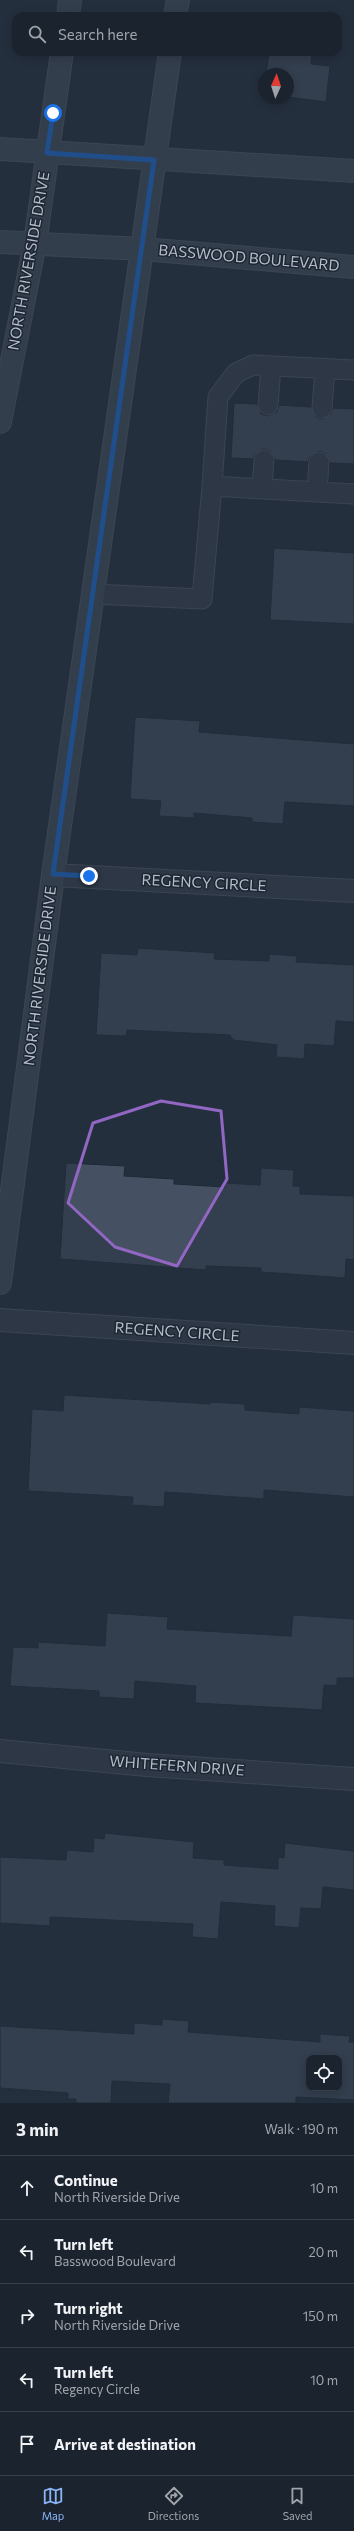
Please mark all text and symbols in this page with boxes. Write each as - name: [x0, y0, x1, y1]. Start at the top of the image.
- search box: [12, 12, 342, 56]
- icon: search: [26, 23, 48, 45]
- text: Search here: [58, 25, 137, 43]
- north arrow: [258, 68, 294, 104]
- route start: [44, 104, 62, 122]
- street label: NORTH RIVERSIDE DRIVE: [3, 170, 53, 351]
- street label: BASSWOOD BOULEVARD: [158, 240, 340, 274]
- route end: [80, 867, 98, 885]
- street label: REGENCY CIRCLE: [141, 870, 267, 894]
- street label: NORTH RIVERSIDE DRIVE: [19, 885, 59, 1067]
- street label: REGENCY CIRCLE: [114, 1318, 240, 1344]
- street label: WHITEFERN DRIVE: [109, 1751, 245, 1779]
- map controls: [306, 2055, 342, 2091]
- button: locate: [306, 2055, 342, 2091]
- text: 3 min: [16, 2119, 59, 2140]
- text: Walk · 190 m: [264, 2121, 338, 2137]
- text: Continue: [54, 2171, 118, 2189]
- icon: ahead: [16, 2177, 38, 2199]
- text: 10 m: [310, 2180, 338, 2196]
- text: North Riverside Drive: [54, 2189, 180, 2205]
- text: Turn left: [54, 2235, 113, 2253]
- icon: left: [16, 2241, 38, 2263]
- text: 20 m: [309, 2244, 338, 2260]
- text: Basswood Boulevard: [54, 2253, 176, 2269]
- text: Turn right: [54, 2299, 123, 2317]
- icon: right: [16, 2305, 38, 2327]
- text: 150 m: [303, 2308, 338, 2324]
- text: North Riverside Drive: [54, 2317, 180, 2333]
- text: Turn left: [54, 2363, 113, 2381]
- icon: left: [16, 2369, 38, 2391]
- text: 10 m: [310, 2372, 338, 2388]
- text: Regency Circle: [54, 2381, 140, 2397]
- icon: arrive: [16, 2433, 38, 2455]
- text: Arrive at destination: [54, 2435, 196, 2453]
- tab: Map: [42, 2485, 64, 2522]
- tab: Directions: [148, 2485, 199, 2522]
- tab: Saved: [283, 2485, 312, 2522]

